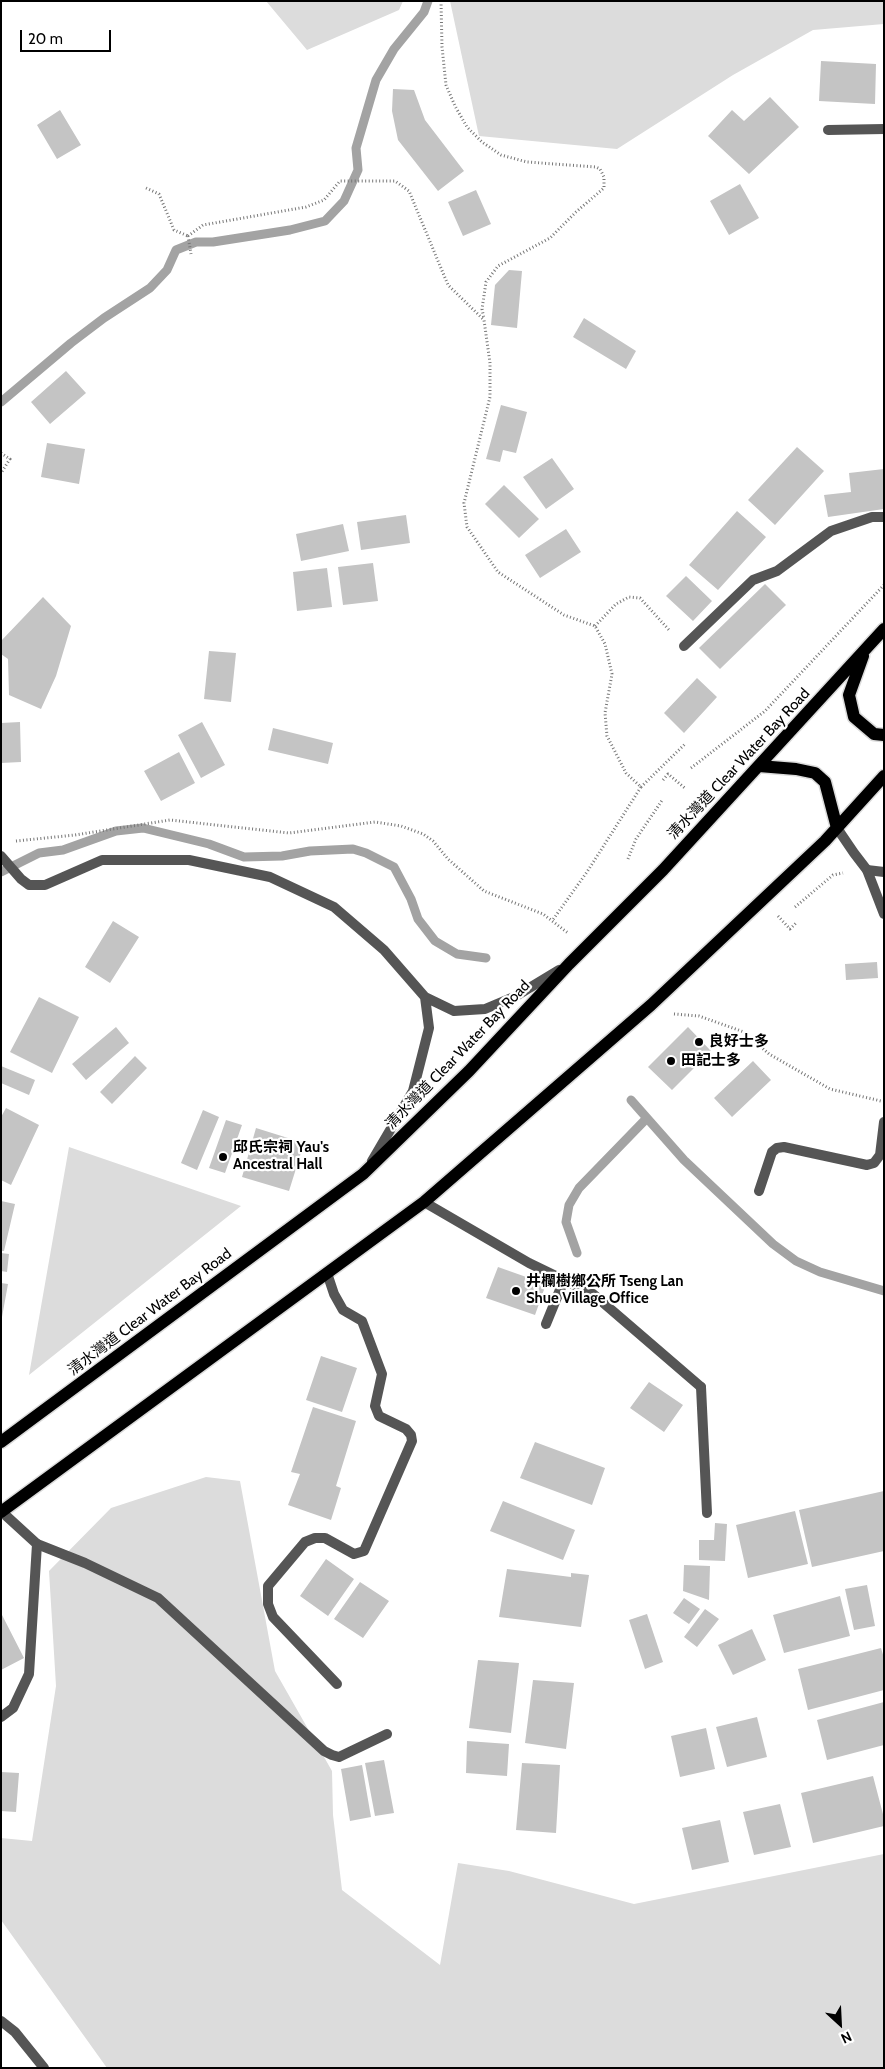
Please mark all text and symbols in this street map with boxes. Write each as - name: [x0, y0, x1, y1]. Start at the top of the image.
- scale bar: [22, 20, 114, 52]
- text: 20 m: [28, 30, 63, 48]
- street label: 清水灣道 Clear Water Bay Road: [664, 685, 814, 843]
- street label: 清水灣道 Clear Water Bay Road: [382, 977, 534, 1133]
- place label: 良好士多: [709, 1033, 769, 1051]
- marker: 良好士多: [693, 1036, 705, 1048]
- place label: 田記士多: [681, 1052, 741, 1070]
- marker: 田記士多: [665, 1055, 677, 1067]
- place label: 邱氏宗祠 Yau's Ancestral Hall: [233, 1139, 329, 1174]
- marker: 邱氏宗祠 Yau's Ancestral Hall: [217, 1151, 229, 1163]
- street label: 清水灣道 Clear Water Bay Road: [65, 1245, 235, 1379]
- place label: 井欄樹鄉公所 Tseng Lan Shue Village Office: [526, 1273, 684, 1308]
- marker: 井欄樹鄉公所 Tseng Lan Shue Village Office: [510, 1285, 522, 1297]
- north arrow: [815, 1999, 865, 2049]
- text: N: [838, 2027, 855, 2048]

